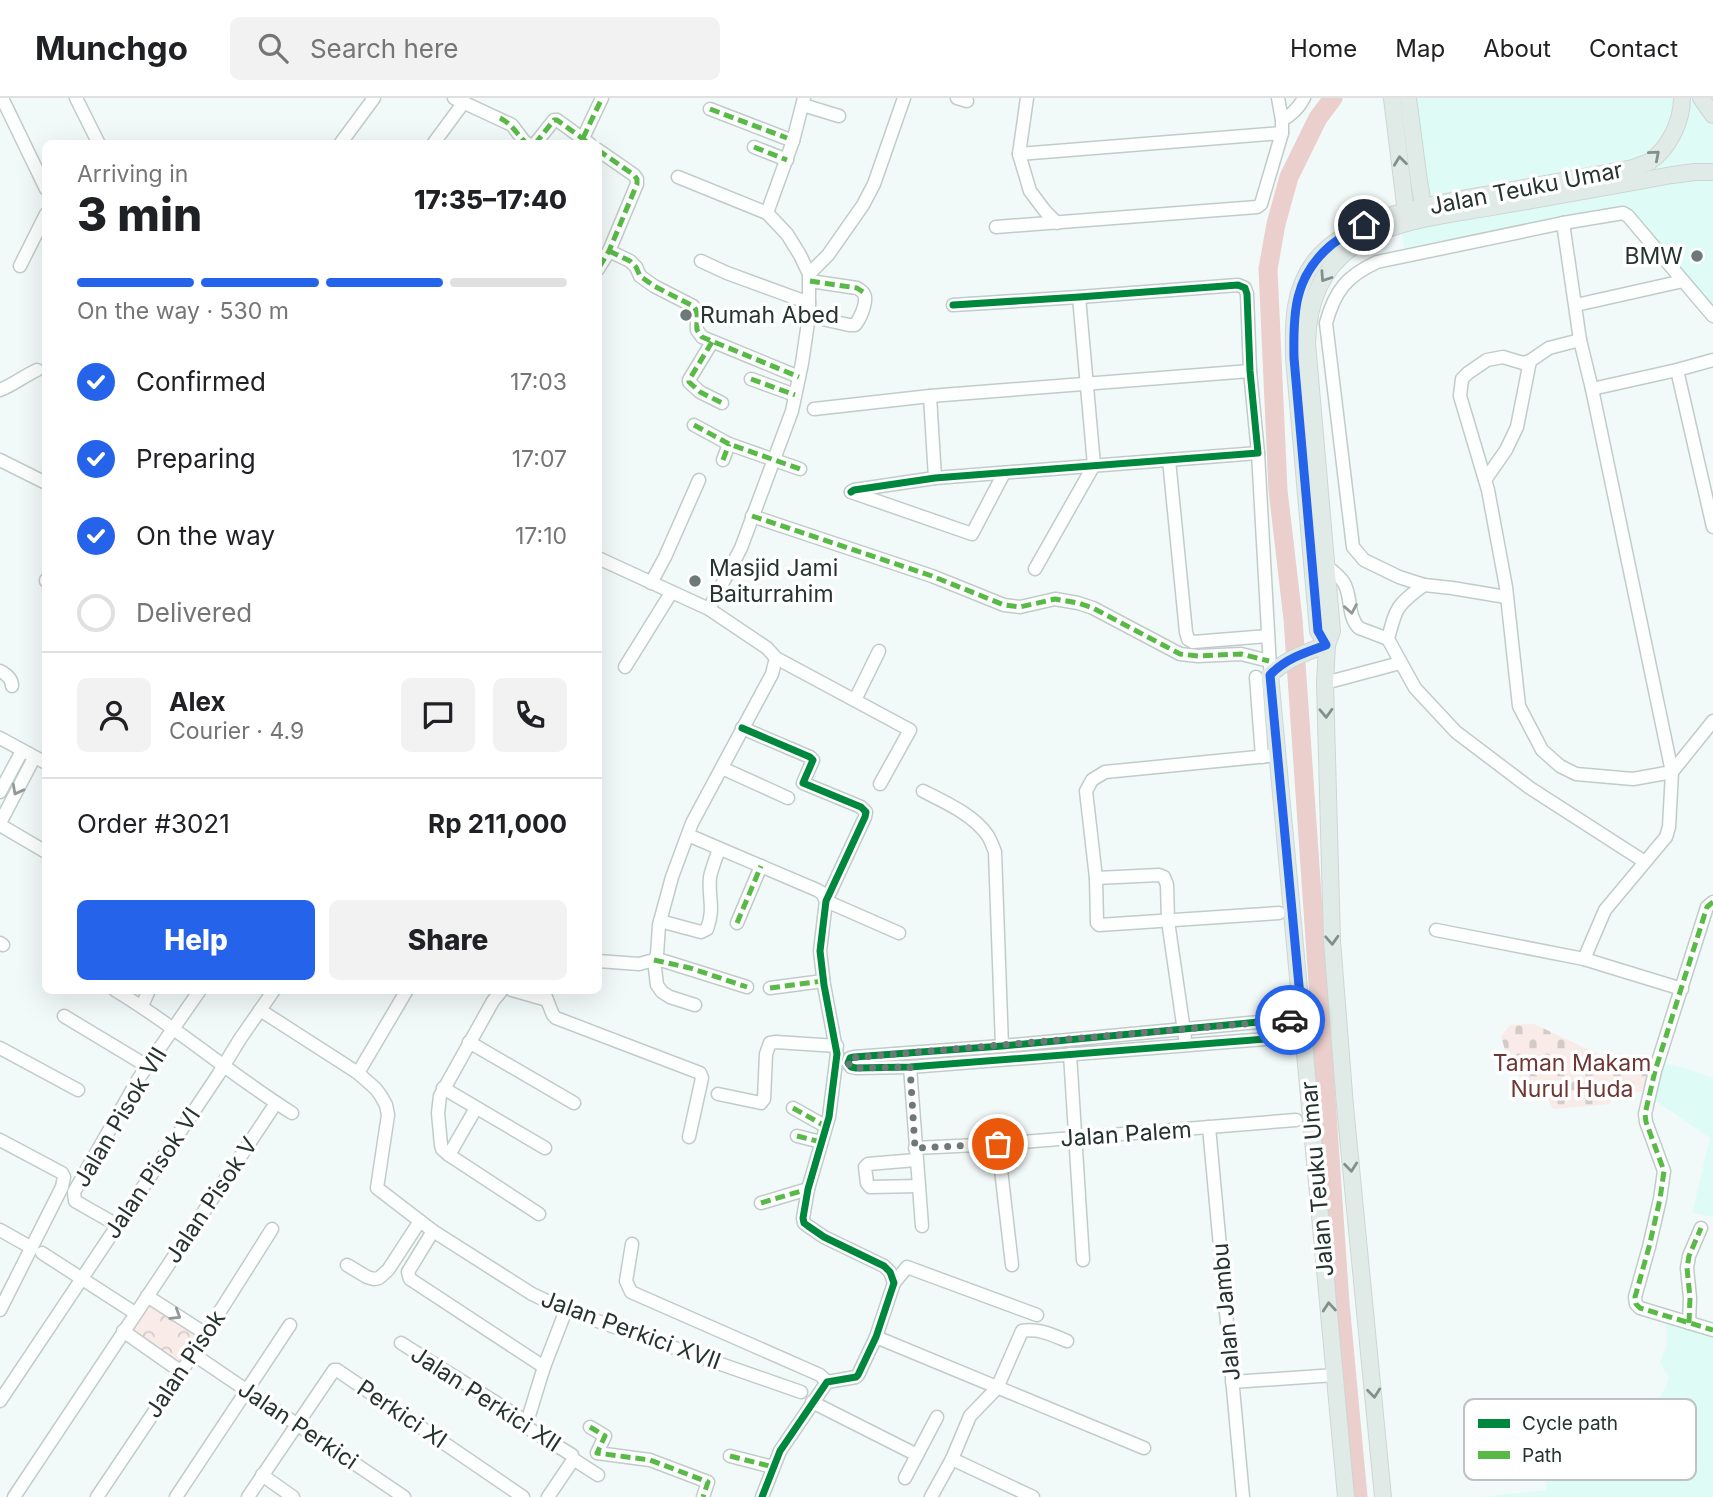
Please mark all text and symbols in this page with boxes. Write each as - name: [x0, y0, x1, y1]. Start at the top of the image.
- search box: [230, 17, 720, 80]
- text: Munchgo: [35, 28, 188, 68]
- icon: search: [254, 29, 292, 67]
- text: Search here: [310, 33, 459, 64]
- text: Home: [1290, 34, 1357, 63]
- text: Map: [1395, 34, 1445, 63]
- text: About: [1483, 34, 1551, 63]
- text: Contact: [1589, 34, 1678, 63]
- one-way arrow: [1647, 151, 1660, 163]
- one-way arrow: [1392, 155, 1407, 167]
- street label: Jalan Teuku Umar: [1427, 155, 1625, 220]
- text: Arriving in: [77, 160, 188, 188]
- text: 17:35–17:40: [414, 184, 567, 215]
- text: 3 min: [77, 186, 202, 242]
- pin: [1334, 195, 1394, 255]
- icon: home: [1345, 206, 1383, 244]
- place label: BMW: [1625, 242, 1683, 270]
- marker: BMW: [1689, 248, 1705, 264]
- one-way arrow: [1321, 269, 1333, 282]
- text: On the way · 530 m: [77, 297, 289, 325]
- place label: Rumah Abed: [700, 301, 839, 329]
- marker: Rumah Abed: [678, 307, 694, 323]
- icon: check: [77, 363, 115, 401]
- text: Confirmed: [136, 366, 266, 397]
- text: 17:03: [510, 368, 567, 396]
- icon: check: [77, 440, 115, 478]
- text: Preparing: [136, 443, 256, 474]
- text: 17:07: [512, 445, 567, 473]
- icon: check: [77, 517, 115, 555]
- text: On the way: [136, 520, 275, 551]
- text: 17:10: [515, 522, 567, 550]
- place label: Masjid Jami Baiturrahim: [709, 554, 838, 608]
- marker: Masjid Jami Baiturrahim: [687, 573, 703, 589]
- text: Delivered: [136, 597, 252, 628]
- one-way arrow: [1343, 603, 1358, 615]
- button: person: [77, 678, 151, 752]
- button: chat: [401, 678, 475, 752]
- button: phone: [493, 678, 567, 752]
- text: Alex: [169, 686, 226, 717]
- one-way arrow: [1318, 708, 1334, 719]
- text: Courier · 4.9: [169, 717, 304, 745]
- one-way arrow: [12, 783, 25, 795]
- text: Order #3021: [77, 808, 230, 839]
- text: Rp 211,000: [428, 808, 567, 839]
- button: Help: [77, 900, 315, 980]
- button: Share: [329, 900, 567, 980]
- one-way arrow: [1325, 935, 1340, 946]
- courier: [1255, 985, 1325, 1055]
- icon: car: [1271, 1001, 1309, 1039]
- street label: Jalan Pisok VII: [67, 1042, 173, 1192]
- park label: Taman Makam Nurul Huda: [1493, 1049, 1651, 1103]
- street label: Jalan Teuku Umar: [1294, 1080, 1339, 1278]
- street label: Jalan Pisok VI: [98, 1102, 206, 1244]
- pin: [968, 1114, 1028, 1174]
- street label: Jalan Palem: [1060, 1115, 1192, 1153]
- icon: bag: [979, 1125, 1017, 1163]
- street label: Jalan Pisok V: [159, 1132, 263, 1268]
- one-way arrow: [1343, 1162, 1358, 1173]
- street label: Jalan Jambu: [1206, 1242, 1246, 1382]
- street label: Jalan Perkici XVII: [537, 1285, 725, 1375]
- one-way arrow: [1321, 1301, 1336, 1313]
- street label: Jalan Pisok: [139, 1305, 231, 1423]
- one-way arrow: [169, 1307, 182, 1320]
- street label: Jalan Perkici XII: [406, 1340, 566, 1458]
- street label: Perkici XI: [352, 1374, 452, 1454]
- street label: Jalan Perkici: [233, 1375, 363, 1475]
- one-way arrow: [1366, 1388, 1381, 1399]
- legend: [1464, 1399, 1696, 1480]
- text: Cycle path: [1522, 1412, 1618, 1435]
- text: Path: [1522, 1444, 1562, 1467]

